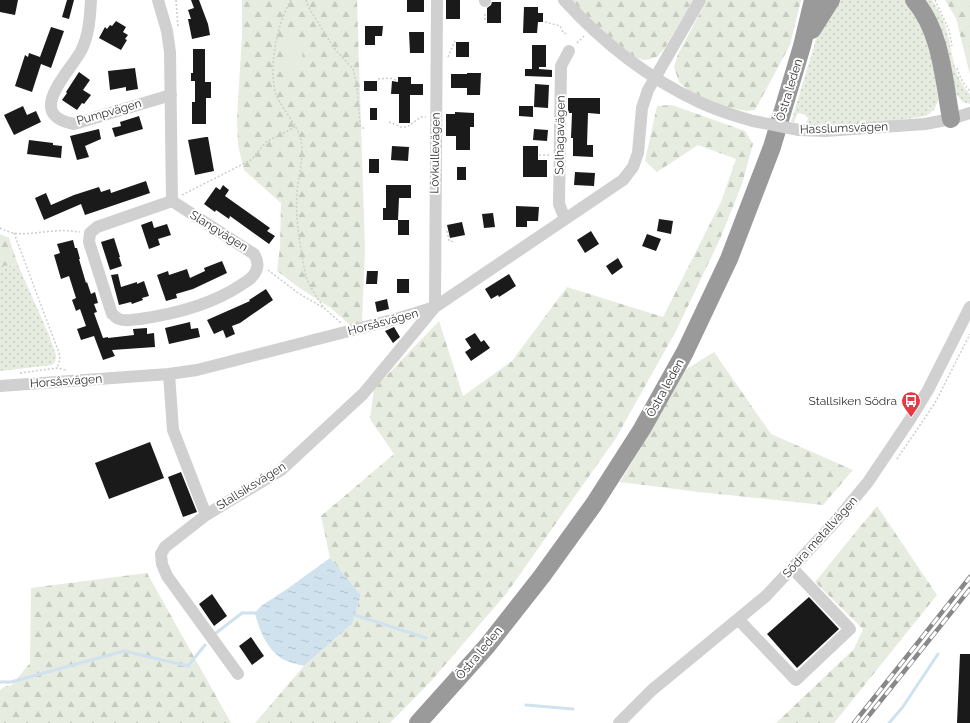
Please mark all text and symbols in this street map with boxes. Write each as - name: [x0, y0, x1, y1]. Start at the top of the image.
- street label: Östra leden: [773, 57, 805, 123]
- street label: Solhagavägen: [552, 95, 568, 175]
- street label: Pumpvägen: [75, 96, 143, 128]
- street label: Lövkullevägen: [427, 112, 443, 194]
- street label: Hasslumsvägen: [800, 119, 888, 137]
- street label: Slangvägen: [187, 208, 251, 254]
- street label: Horsåsvägen: [346, 306, 420, 338]
- street label: Östra leden: [643, 356, 687, 420]
- street label: Horsåsvägen: [29, 371, 103, 391]
- bus stop icon: Stallsiken Södra: [900, 390, 922, 418]
- place label: Stallsiken Södra: [809, 394, 897, 408]
- street label: Stallsiksvägen: [214, 459, 288, 513]
- street label: Södra metallvägen: [780, 493, 860, 581]
- street label: Östra leden: [453, 624, 505, 682]

